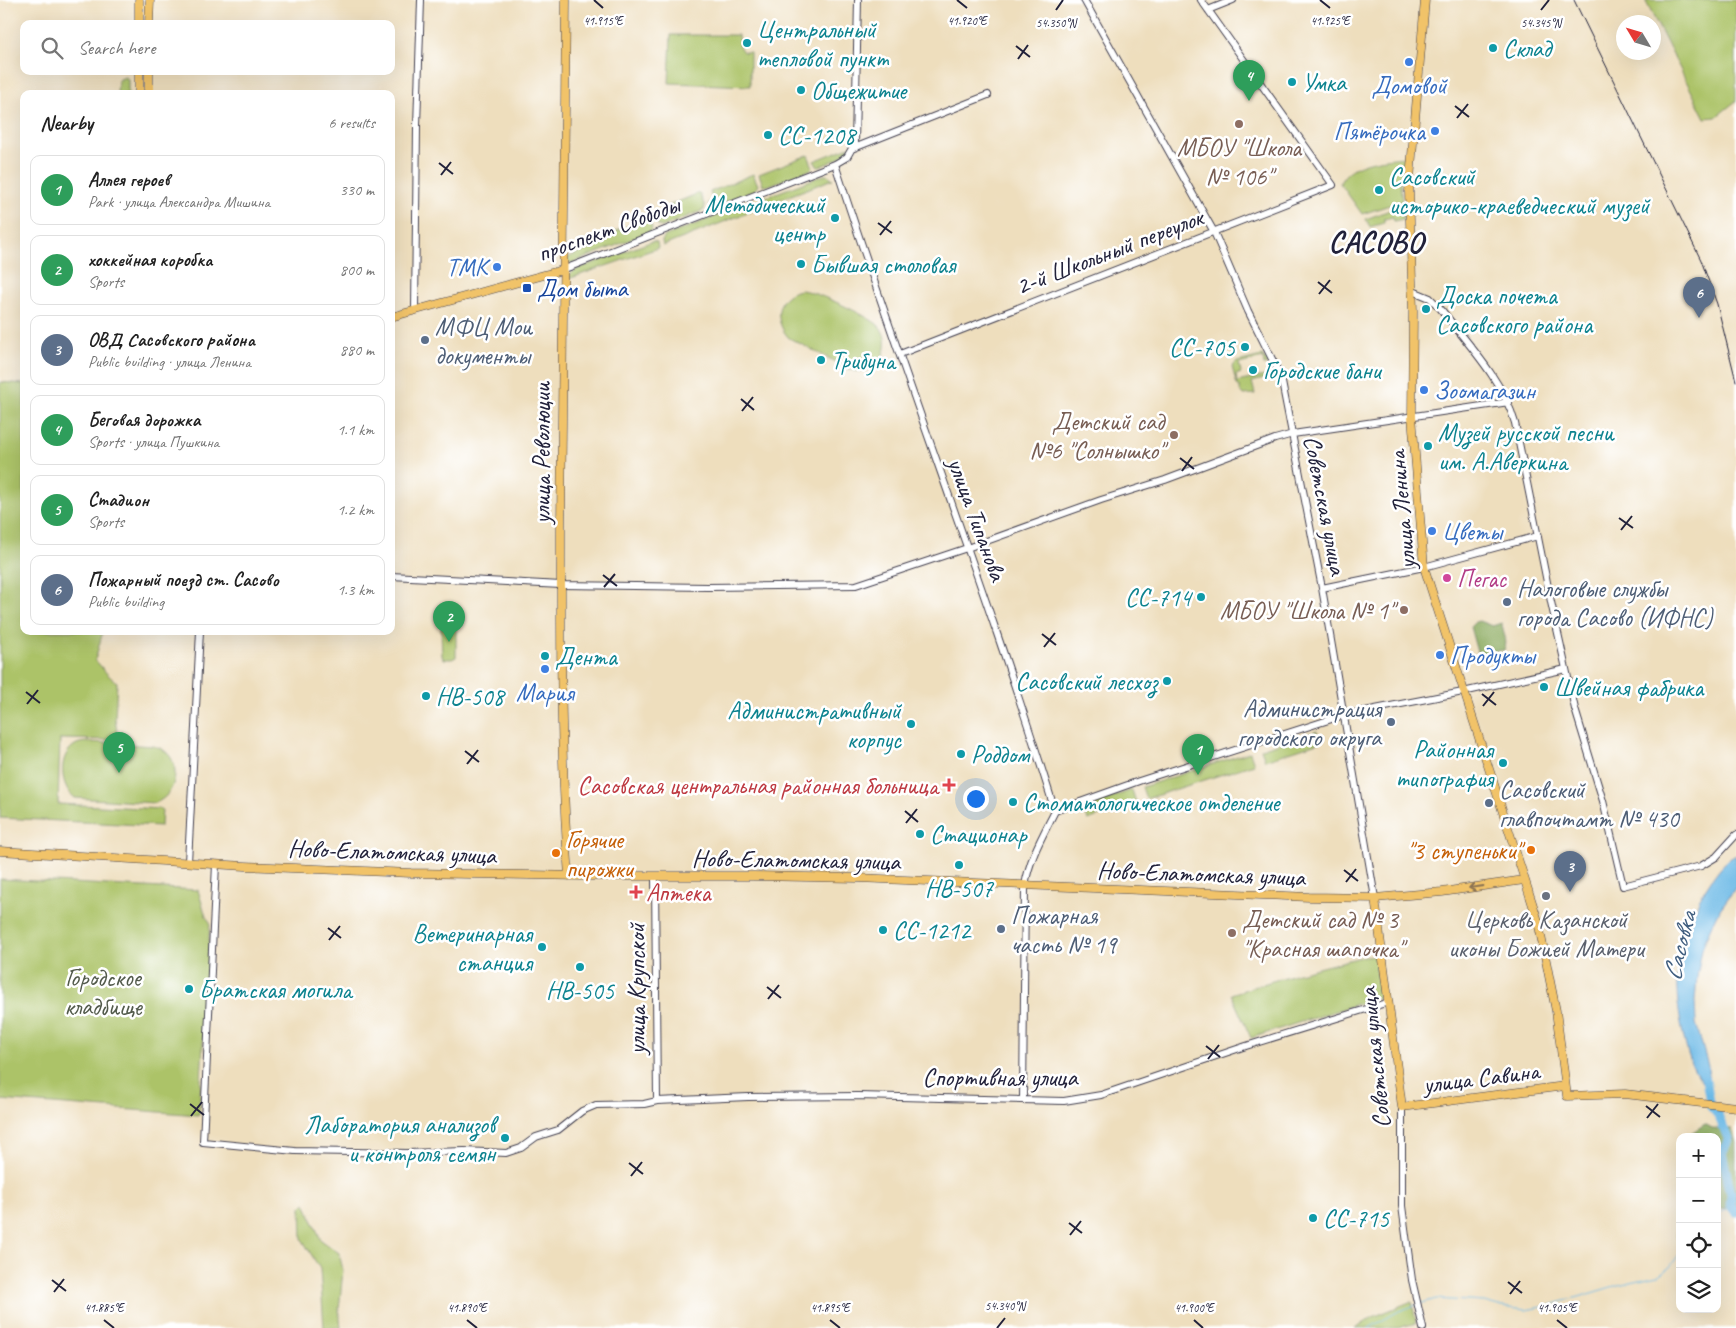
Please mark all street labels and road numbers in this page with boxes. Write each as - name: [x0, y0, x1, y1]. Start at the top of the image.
- street label: проспект Свободы: [533, 188, 686, 270]
- street label: 2-й Школьный переулок: [1011, 201, 1210, 302]
- street label: улица Революции: [526, 380, 558, 526]
- street label: Советская улица: [1296, 433, 1355, 580]
- street label: улица Ленина: [1381, 447, 1423, 572]
- street label: улица Типанова: [939, 451, 1015, 587]
- street label: Ново-Елатомская улица: [287, 832, 499, 872]
- street label: Ново-Елатомская улица: [692, 842, 902, 878]
- street label: Ново-Елатомская улица: [1096, 854, 1308, 894]
- street label: улица Крупской: [621, 922, 653, 1057]
- street label: Советская улица: [1351, 984, 1398, 1130]
- street label: улица Савина: [1419, 1055, 1544, 1101]
- street label: Спортивная улица: [923, 1062, 1079, 1094]

